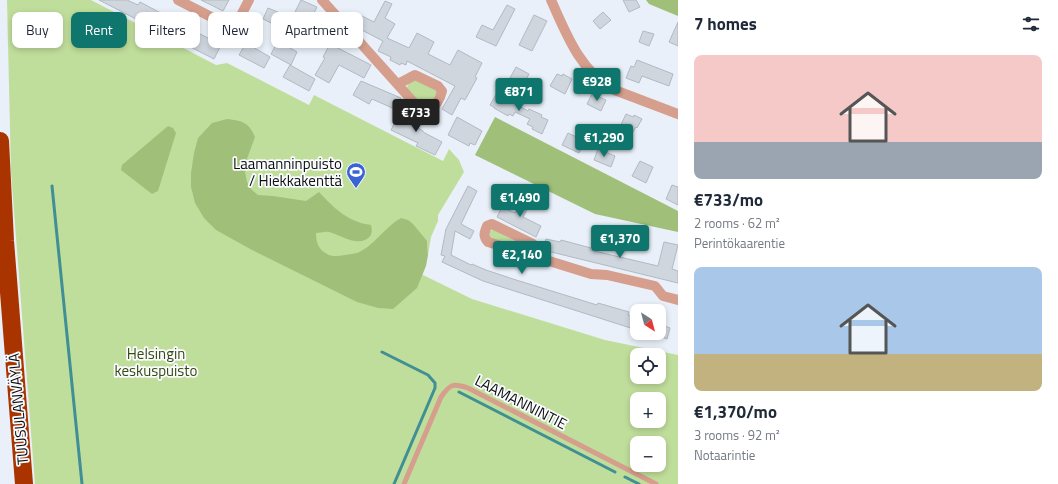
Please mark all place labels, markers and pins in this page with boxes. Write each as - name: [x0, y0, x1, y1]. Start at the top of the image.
- pin: €928: [573, 68, 621, 102]
- pin: €871: [495, 78, 543, 112]
- pin: €733: [392, 99, 440, 133]
- pin: €1,290: [571, 124, 637, 158]
- place label: Laamanninpuisto / Hiekkakenttä: [233, 152, 342, 192]
- sports icon: Laamanninpuisto / Hiekkakenttä: [345, 161, 367, 189]
- pin: €1,490: [487, 184, 553, 218]
- pin: €1,370: [587, 225, 653, 259]
- pin: €2,140: [489, 241, 555, 275]

